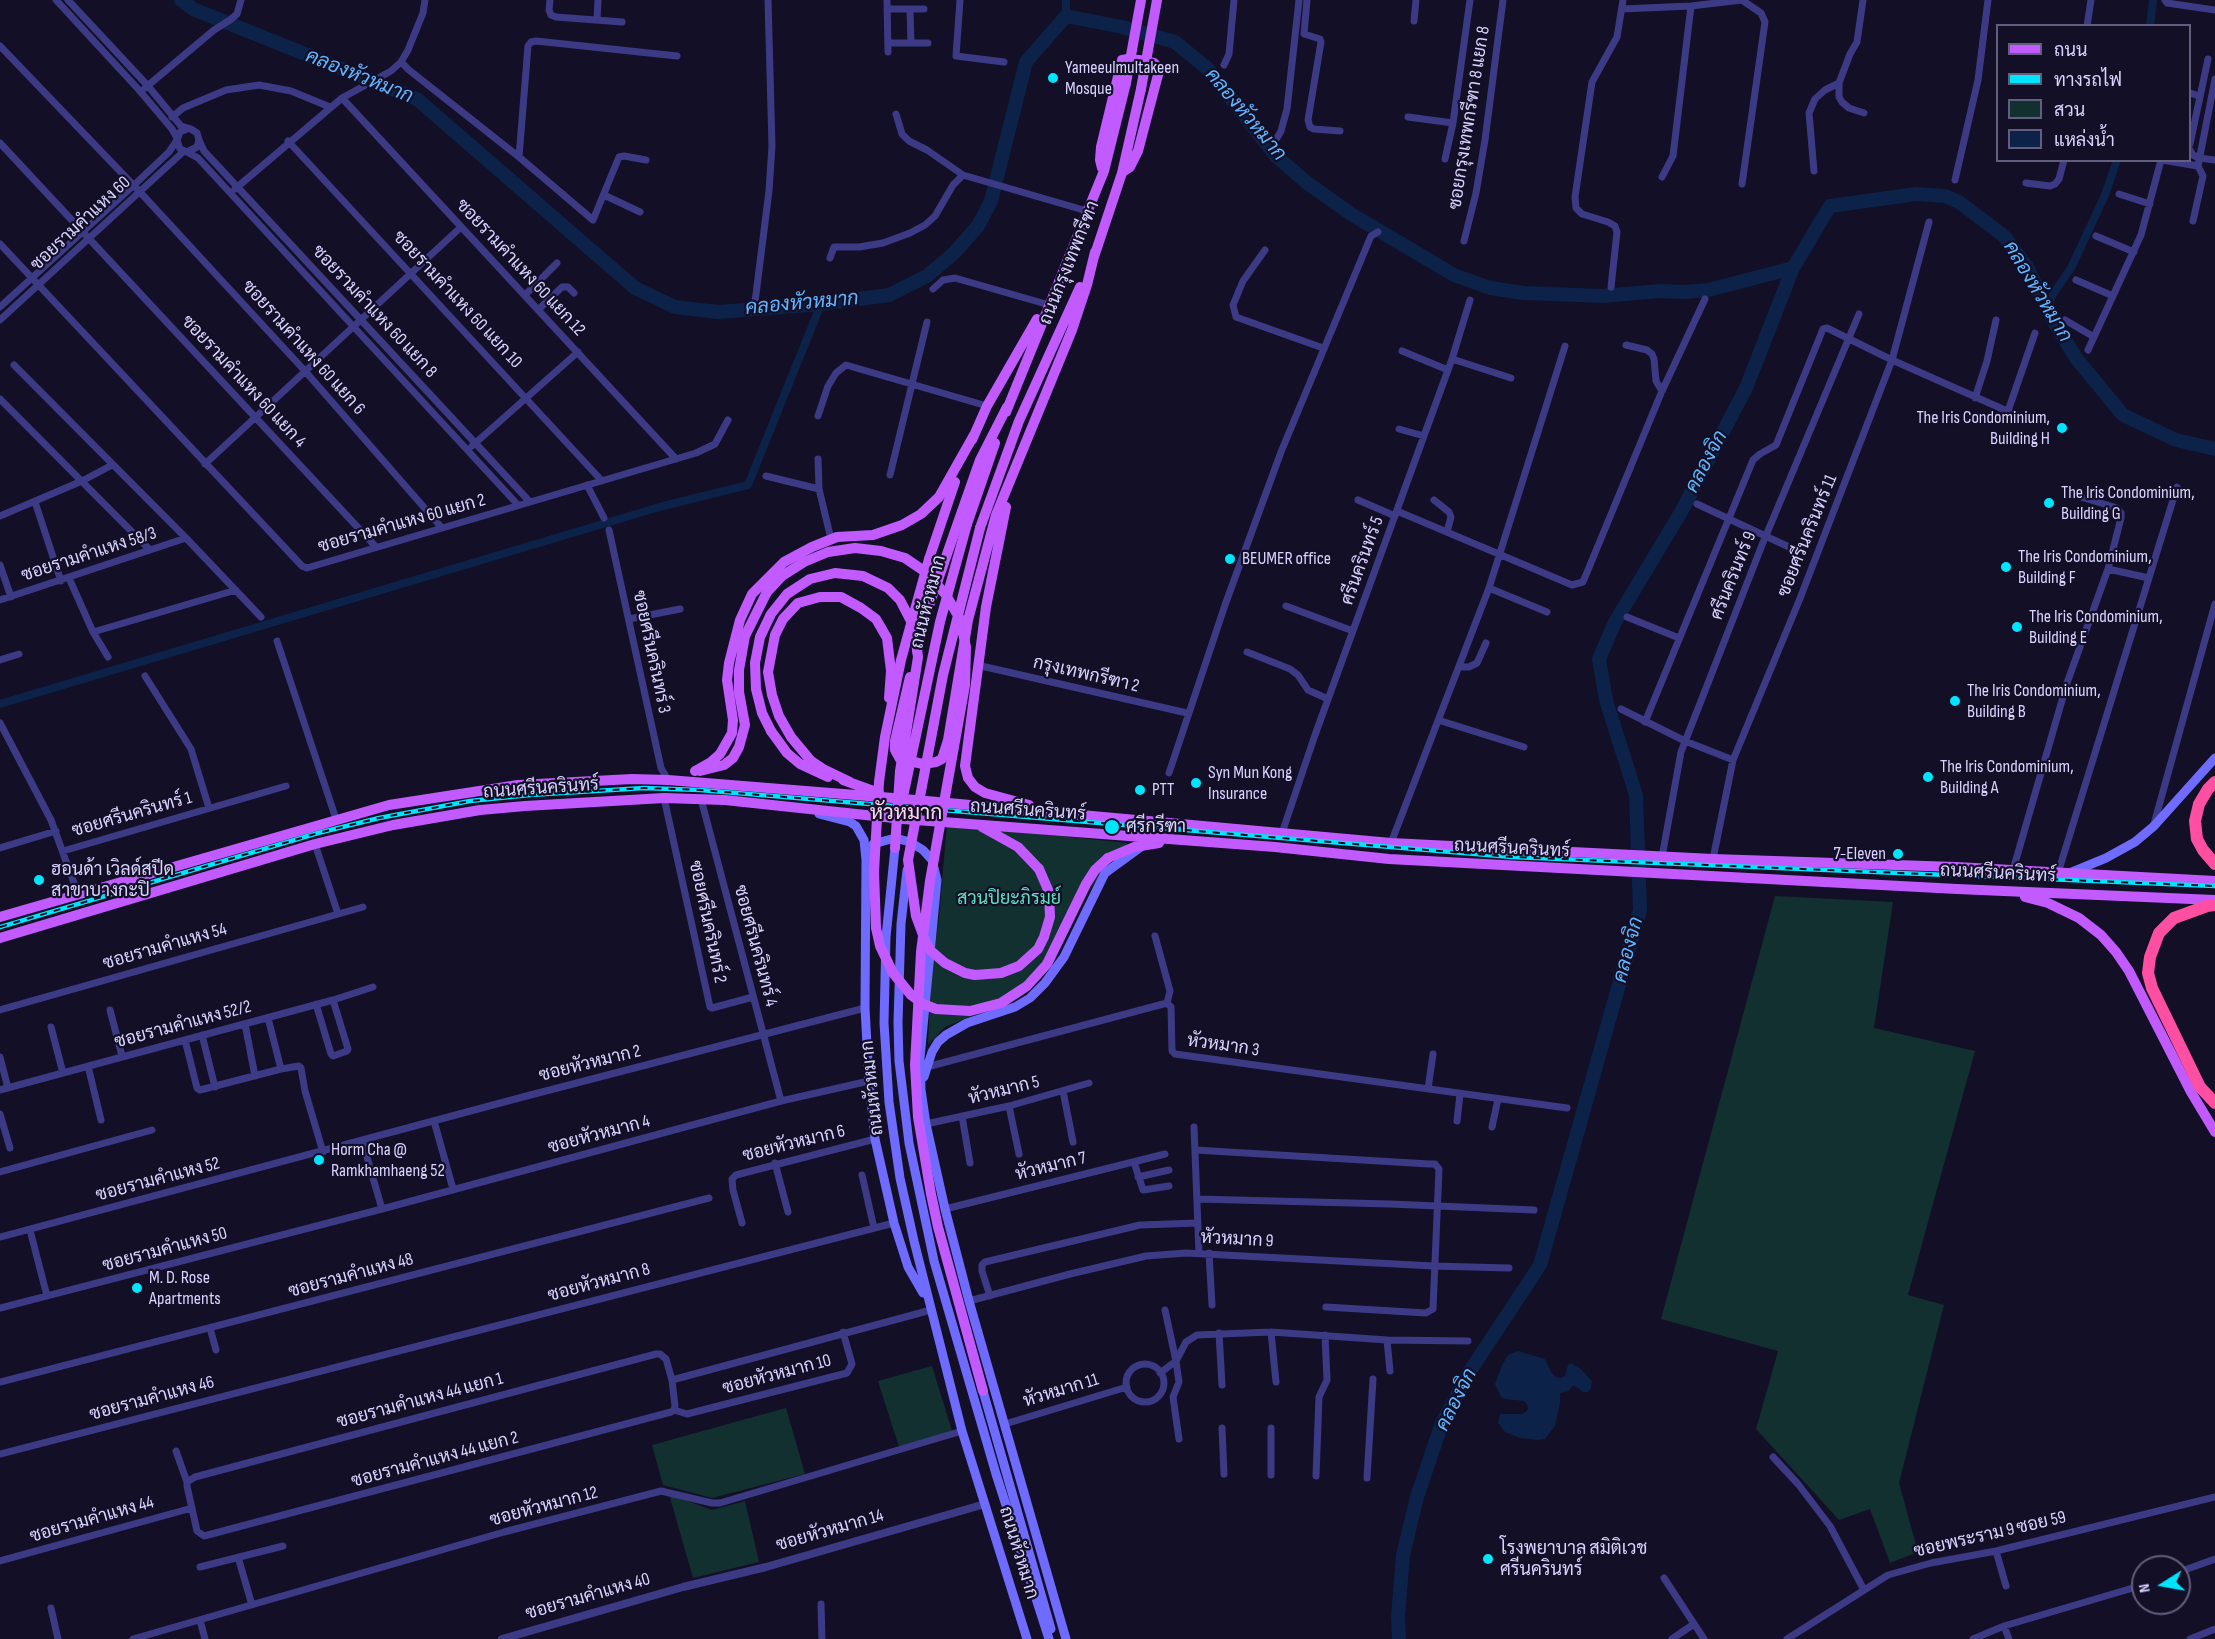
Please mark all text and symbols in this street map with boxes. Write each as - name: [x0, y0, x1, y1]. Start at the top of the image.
- legend: [1996, 24, 2191, 162]
- street label: ซอยกรุงเทพกรีฑา 8 แยก 8: [1445, 25, 1495, 211]
- text: ถนน: [2054, 40, 2087, 61]
- water label: คลองหัวหมาก: [302, 45, 416, 109]
- place label: Yameeulmultakeen Mosque: [1065, 57, 1179, 100]
- water label: คลองหัวหมาก: [1199, 64, 1291, 166]
- text: ทางรถไฟ: [2054, 70, 2122, 91]
- marker: Yameeulmultakeen Mosque: [1046, 71, 1060, 85]
- text: สวน: [2054, 100, 2085, 121]
- text: แหล่งน้ำ: [2054, 130, 2115, 151]
- street label: ซอยรามคำแหง 60: [27, 172, 135, 276]
- street label: ซอยรามคำแหง 60 แยก 12: [451, 195, 589, 341]
- street label: ถนนกรุงเทพกรีฑา: [1035, 198, 1105, 328]
- street label: ซอยรามคำแหง 60 แยก 10: [388, 227, 526, 373]
- water label: คลองหัวหมาก: [1997, 237, 2077, 347]
- street label: ซอยรามคำแหง 60 แยก 8: [307, 241, 441, 383]
- street label: ซอยรามคำแหง 60 แยก 6: [237, 276, 369, 420]
- water label: คลองหัวหมาก: [744, 287, 860, 321]
- street label: ซอยรามคำแหง 60 แยก 4: [176, 311, 310, 453]
- place label: The Iris Condominium, Building H: [1916, 407, 2050, 450]
- marker: The Iris Condominium, Building H: [2055, 421, 2069, 435]
- water label: คลองจิก: [1681, 427, 1733, 497]
- street label: ซอยศรีนครินทร์ 11: [1774, 472, 1842, 600]
- place label: The Iris Condominium, Building G: [2061, 482, 2195, 524]
- street label: ซอยรามคำแหง 60 แยก 2: [316, 490, 488, 558]
- marker: The Iris Condominium, Building G: [2042, 496, 2056, 510]
- street label: ศรีนครินทร์ 5: [1337, 514, 1389, 608]
- street label: ซอยรามคำแหง 58/3: [19, 523, 159, 587]
- street label: ศรีนครินทร์ 9: [1706, 529, 1762, 623]
- place label: The Iris Condominium, Building F: [2018, 546, 2152, 588]
- place label: BEUMER office: [1242, 548, 1331, 570]
- marker: BEUMER office: [1223, 552, 1237, 566]
- street label: ถนนหัวหมาก: [907, 553, 951, 651]
- marker: The Iris Condominium, Building F: [1999, 560, 2013, 574]
- street label: ซอยศรีนครินทร์ 3: [627, 589, 675, 715]
- place label: The Iris Condominium, Building E: [2029, 606, 2163, 648]
- marker: The Iris Condominium, Building E: [2010, 620, 2024, 634]
- street label: กรุงเทพกรีฑา 2: [1031, 652, 1141, 698]
- place label: The Iris Condominium, Building B: [1967, 680, 2101, 722]
- marker: The Iris Condominium, Building B: [1948, 694, 1962, 708]
- place label: The Iris Condominium, Building A: [1940, 756, 2074, 798]
- place label: Syn Mun Kong Insurance: [1208, 762, 1292, 804]
- marker: The Iris Condominium, Building A: [1921, 770, 1935, 784]
- street label: ถนนศรีนครินทร์: [482, 774, 600, 804]
- marker: Syn Mun Kong Insurance: [1189, 776, 1203, 790]
- place label: PTT: [1152, 779, 1174, 801]
- marker: PTT: [1133, 783, 1147, 797]
- street label: ซอยศรีนครินทร์ 1: [70, 788, 194, 842]
- street label: ถนนศรีนครินทร์: [969, 796, 1087, 826]
- district label: หัวหมาก: [870, 801, 942, 827]
- place label: ศรีกรีฑา: [1126, 816, 1186, 838]
- marker: ศรีกรีฑา: [1103, 818, 1121, 836]
- street label: ถนนศรีนครินทร์: [1454, 835, 1570, 863]
- place label: 7-Eleven: [1833, 843, 1886, 865]
- marker: 7-Eleven: [1891, 847, 1905, 861]
- place label: ฮอนด้า เวิลด์สปีด สาขาบางกะปิ: [51, 859, 174, 902]
- street label: ซอยศรีนครินทร์ 2: [683, 859, 731, 985]
- street label: ถนนศรีนครินทร์: [1940, 860, 2056, 888]
- marker: ฮอนด้า เวิลด์สปีด สาขาบางกะปิ: [32, 873, 46, 887]
- street label: ซอยศรีนครินทร์ 4: [728, 883, 782, 1009]
- park label: สวนปิยะภิรมย์: [957, 888, 1061, 910]
- water label: คลองจิก: [1609, 914, 1649, 986]
- street label: ซอยรามคำแหง 54: [101, 919, 229, 975]
- street label: ซอยรามคำแหง 52/2: [112, 996, 254, 1054]
- street label: หัวหมาก 3: [1186, 1030, 1260, 1062]
- street label: ถนนหัวหมาก: [857, 1039, 889, 1137]
- street label: ซอยหัวหมาก 2: [537, 1041, 643, 1087]
- street label: หัวหมาก 5: [966, 1072, 1042, 1110]
- street label: ซอยหัวหมาก 4: [546, 1111, 652, 1159]
- street label: ซอยหัวหมาก 6: [740, 1121, 848, 1167]
- place label: Horm Cha @ Ramkhamhaeng 52: [331, 1139, 445, 1182]
- street label: หัวหมาก 7: [1013, 1148, 1089, 1186]
- street label: ซอยรามคำแหง 52: [94, 1153, 222, 1207]
- marker: Horm Cha @ Ramkhamhaeng 52: [312, 1153, 326, 1167]
- street label: ซอยรามคำแหง 50: [100, 1223, 230, 1277]
- street label: หัวหมาก 9: [1200, 1227, 1274, 1253]
- street label: ซอยรามคำแหง 48: [286, 1249, 416, 1303]
- street label: ซอยหัวหมาก 8: [546, 1259, 652, 1307]
- place label: M. D. Rose Apartments: [149, 1267, 221, 1310]
- marker: M. D. Rose Apartments: [130, 1281, 144, 1295]
- street label: ซอยหัวหมาก 10: [720, 1350, 834, 1400]
- water label: คลองจิก: [1431, 1365, 1483, 1435]
- street label: ซอยรามคำแหง 44 แยก 1: [335, 1368, 505, 1434]
- street label: หัวหมาก 11: [1021, 1369, 1101, 1413]
- street label: ซอยรามคำแหง 46: [87, 1372, 217, 1426]
- street label: ซอยรามคำแหง 44 แยก 2: [349, 1427, 521, 1493]
- street label: ซอยหัวหมาก 12: [488, 1482, 600, 1532]
- street label: ซอยรามคำแหง 44: [27, 1492, 157, 1548]
- street label: ถนนหัวหมาก: [994, 1504, 1042, 1602]
- street label: ซอยหัวหมาก 14: [774, 1505, 886, 1557]
- street label: ซอยพระราม 9 ซอย 59: [1912, 1507, 2068, 1563]
- place label: โรงพยาบาล สมิติเวช ศรีนครินทร์: [1500, 1538, 1647, 1580]
- marker: โรงพยาบาล สมิติเวช ศรีนครินทร์: [1481, 1552, 1495, 1566]
- north arrow: [2131, 1555, 2191, 1615]
- street label: ซอยรามคำแหง 40: [523, 1569, 653, 1625]
- text: N: [2135, 1582, 2155, 1594]

